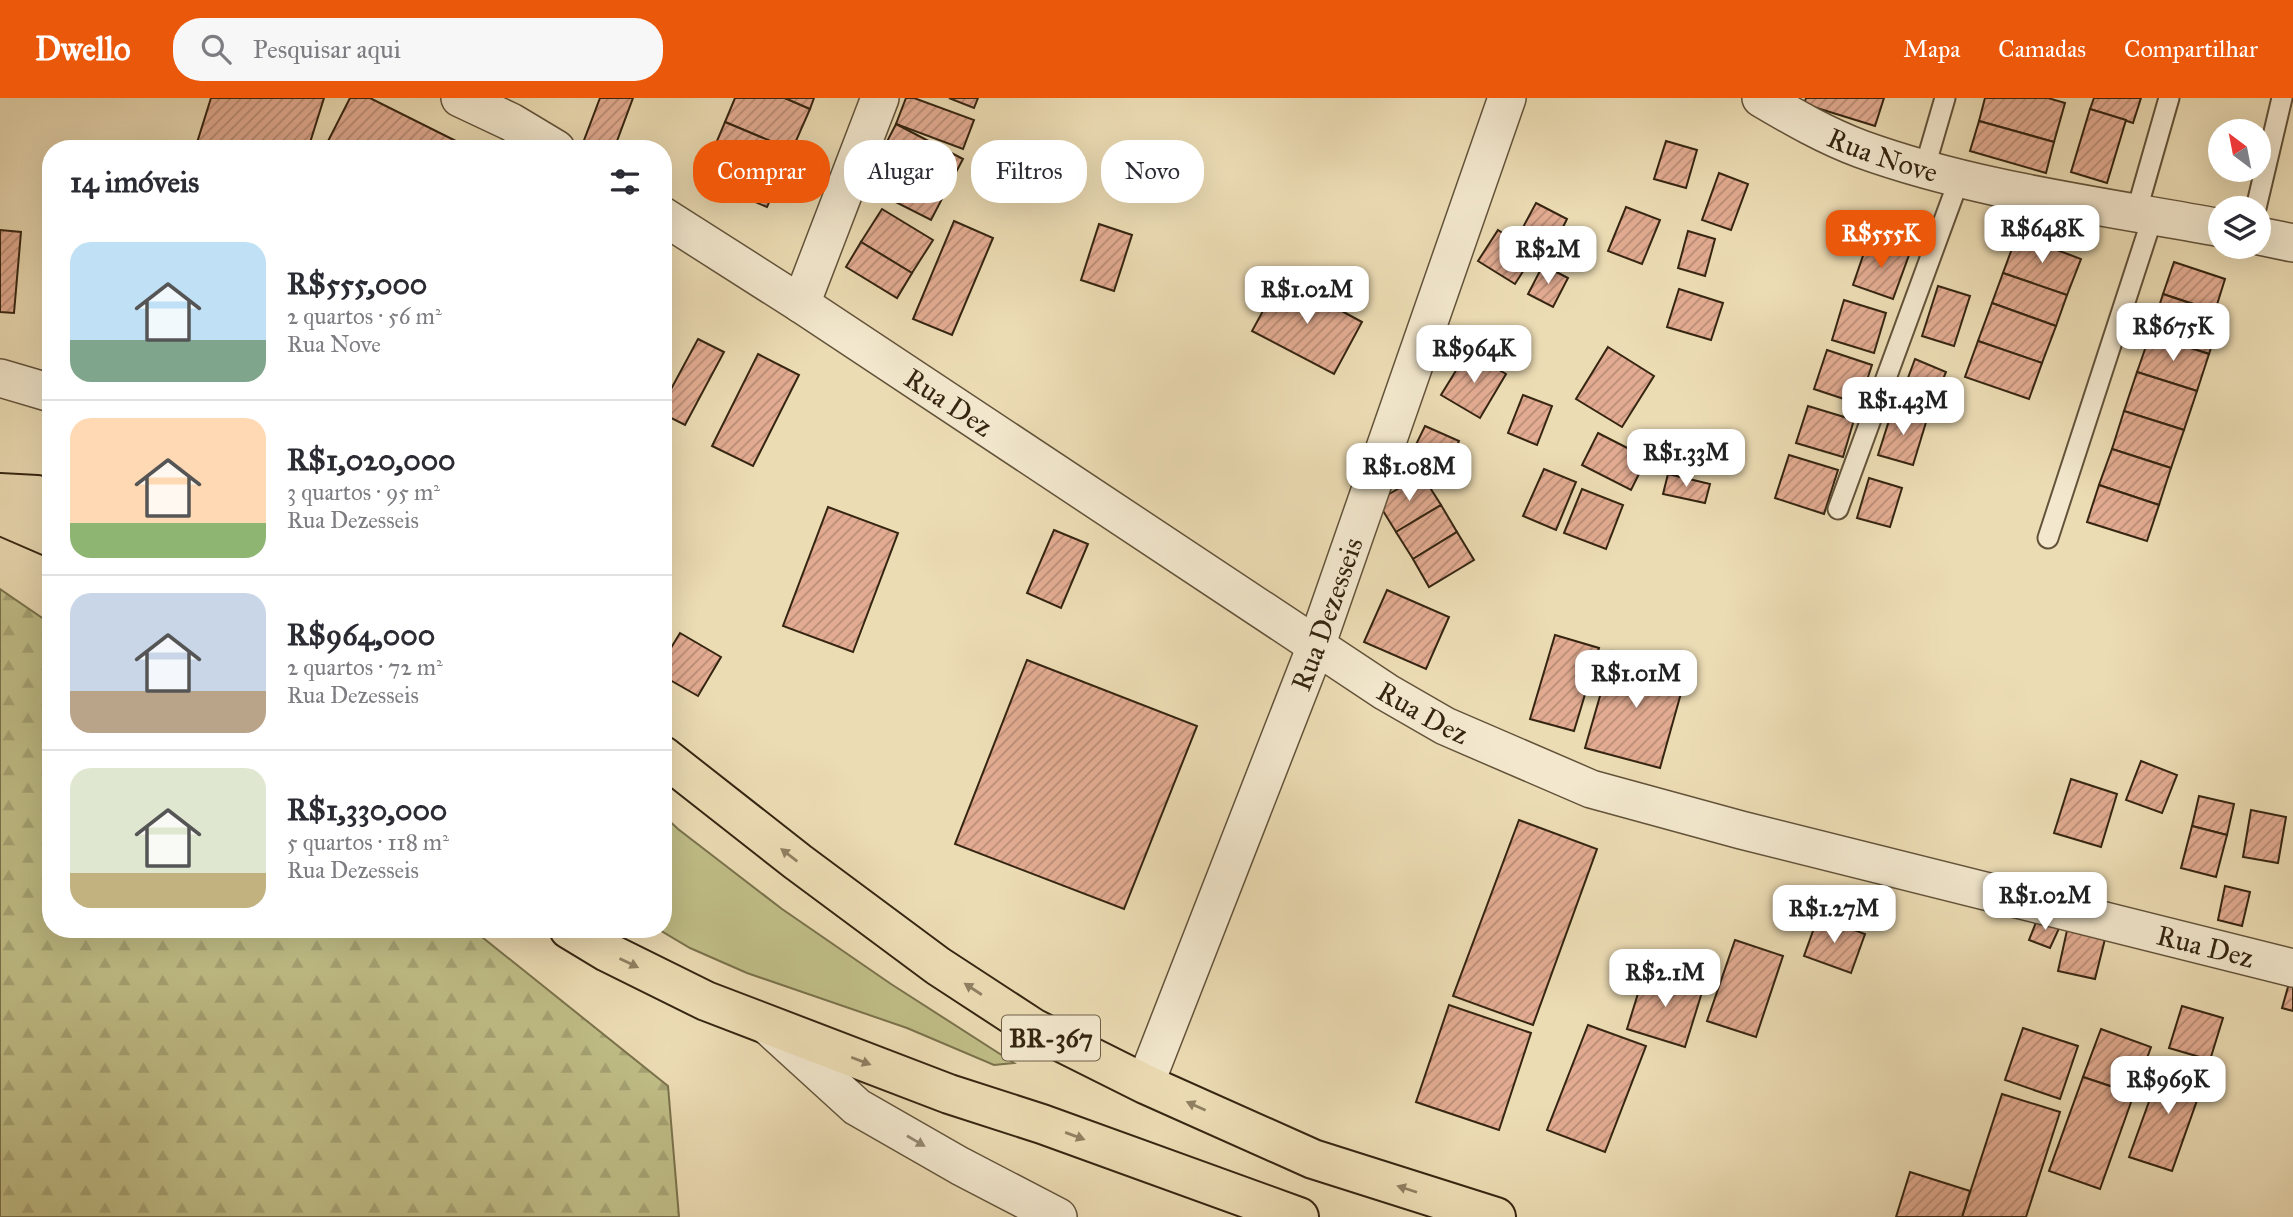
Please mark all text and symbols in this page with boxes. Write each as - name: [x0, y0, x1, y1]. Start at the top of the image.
- search box: [173, 18, 663, 81]
- text: Dwello: [35, 29, 131, 69]
- icon: search: [197, 30, 235, 68]
- text: Pesquisar aqui: [253, 33, 401, 65]
- text: Mapa: [1903, 34, 1960, 64]
- text: Camadas: [1998, 34, 2086, 64]
- text: Compartilhar: [2124, 34, 2258, 64]
- north arrow: [2208, 119, 2272, 182]
- map controls: [2208, 119, 2271, 259]
- street label: Rua Nove: [1822, 120, 1942, 190]
- chip: Comprar: [693, 140, 830, 203]
- chip: Alugar: [844, 140, 957, 203]
- chip: Filtros: [971, 140, 1087, 203]
- chip: Novo: [1101, 140, 1204, 203]
- icon: filters: [606, 163, 644, 201]
- text: 14 imóveis: [70, 164, 199, 200]
- button: layers: [2208, 196, 2271, 259]
- pin: R$648K: [1985, 206, 2099, 265]
- pin: R$555K: [1824, 211, 1938, 270]
- text: R$648K: [2000, 214, 2084, 242]
- text: R$555K: [1842, 219, 1920, 247]
- pin: R$2M: [1507, 226, 1589, 286]
- text: R$2M: [1515, 235, 1581, 263]
- text: R$555,000: [287, 266, 427, 302]
- pin: R$1.02M: [1242, 266, 1372, 326]
- icon: home: [126, 270, 210, 354]
- text: R$1.02M: [1261, 275, 1353, 303]
- text: 2 quartos · 56 m²: [287, 302, 442, 330]
- pin: R$675K: [2116, 303, 2230, 363]
- text: R$675K: [2132, 312, 2214, 340]
- pin: R$964K: [1417, 326, 1531, 385]
- text: Rua Nove: [287, 330, 381, 358]
- text: R$964K: [1432, 334, 1516, 362]
- street label: Rua Dez: [898, 360, 1000, 444]
- pin: R$1.43M: [1838, 378, 1968, 437]
- text: R$1.43M: [1858, 386, 1948, 414]
- pin: R$1.33M: [1621, 430, 1751, 489]
- text: R$1.33M: [1643, 438, 1729, 466]
- text: R$1,020,000: [287, 442, 456, 478]
- pin: R$1.08M: [1344, 444, 1474, 503]
- icon: home: [126, 446, 210, 530]
- text: R$1.08M: [1362, 452, 1456, 480]
- text: 3 quartos · 95 m²: [287, 478, 440, 506]
- text: Rua Dezesseis: [287, 506, 419, 534]
- street label: Rua Dezesseis: [1283, 532, 1370, 696]
- text: R$964,000: [287, 617, 435, 653]
- icon: home: [126, 621, 210, 705]
- pin: R$1.01M: [1571, 650, 1701, 710]
- text: 2 quartos · 72 m²: [287, 653, 443, 681]
- text: R$1.01M: [1591, 659, 1681, 687]
- street label: Rua Dez: [1371, 673, 1474, 751]
- text: Rua Dezesseis: [287, 681, 419, 709]
- text: R$1,330,000: [287, 792, 447, 828]
- icon: home: [126, 796, 210, 880]
- text: 5 quartos · 118 m²: [287, 828, 449, 856]
- one-way arrow: [781, 848, 799, 863]
- text: Rua Dezesseis: [287, 856, 419, 884]
- pin: R$1.02M: [1980, 872, 2110, 932]
- text: R$1.02M: [1999, 881, 2091, 909]
- pin: R$1.27M: [1769, 886, 1899, 945]
- text: R$1.27M: [1789, 894, 1879, 922]
- street label: Rua Dez: [2153, 917, 2258, 975]
- pin: R$2.1M: [1608, 950, 1722, 1009]
- one-way arrow: [619, 957, 639, 968]
- text: R$2.1M: [1625, 958, 1705, 986]
- one-way arrow: [963, 983, 983, 996]
- road number: BR-367: [1002, 1015, 1100, 1060]
- one-way arrow: [850, 1055, 871, 1066]
- pin: R$969K: [2111, 1056, 2225, 1116]
- text: R$969K: [2127, 1065, 2209, 1093]
- one-way arrow: [1185, 1100, 1206, 1111]
- one-way arrow: [1065, 1131, 1086, 1142]
- one-way arrow: [907, 1135, 926, 1147]
- one-way arrow: [1397, 1183, 1418, 1194]

